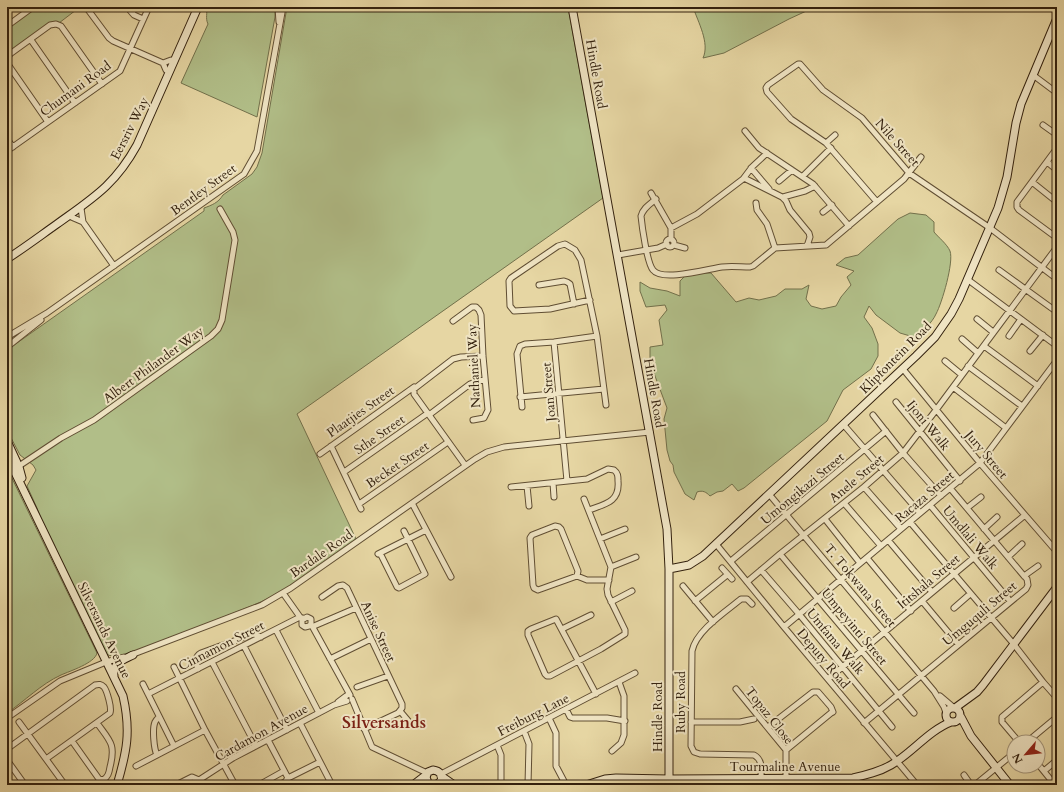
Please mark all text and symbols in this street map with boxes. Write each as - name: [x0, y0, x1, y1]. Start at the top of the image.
- street label: Hindle Road: [581, 38, 611, 110]
- street label: Chumani Road: [36, 57, 115, 121]
- street label: Eersriv Way: [106, 94, 153, 163]
- street label: Nile Street: [871, 115, 924, 171]
- street label: Bentley Street: [167, 160, 240, 220]
- street label: Klipfontein Road: [856, 318, 936, 398]
- street label: Albert Philander Way: [100, 322, 208, 407]
- street label: Nathaniel Way: [463, 323, 485, 408]
- street label: Hindle Road: [639, 357, 669, 429]
- street label: Joan Street: [537, 362, 561, 424]
- street label: Plaatjies Street: [323, 382, 398, 442]
- street label: Ijoni Walk: [902, 397, 954, 455]
- street label: Sthe Street: [350, 411, 409, 459]
- street label: Jury Street: [959, 425, 1012, 483]
- street label: Becket Street: [363, 437, 433, 493]
- street label: Umongikazi Street: [757, 449, 848, 529]
- street label: Anele Street: [825, 450, 888, 507]
- street label: Racaza Street: [891, 467, 958, 527]
- street label: Umdlali Walk: [938, 502, 1002, 573]
- street label: Bardale Road: [287, 525, 357, 582]
- street label: T. Tokwana Street: [820, 540, 900, 631]
- street label: Ititshala Street: [893, 550, 964, 613]
- street label: Umguquli Street: [939, 577, 1021, 650]
- street label: Silversands Avenue: [73, 579, 135, 682]
- street label: Umpeyinti Street: [817, 585, 892, 669]
- street label: Anise Street: [356, 598, 400, 665]
- street label: Umfama Walk: [802, 605, 868, 679]
- street label: Cinnamon Street: [175, 616, 267, 675]
- street label: Deputy Road: [793, 625, 854, 693]
- street label: Ruby Road: [672, 671, 690, 733]
- street label: Hindle Road: [649, 682, 667, 752]
- street label: Topaz Close: [741, 683, 798, 748]
- street label: Freiburg Lane: [495, 689, 572, 741]
- street label: Cardamon Avenue: [212, 700, 311, 766]
- district label: Silversands: [342, 711, 426, 734]
- north arrow: [1006, 734, 1046, 774]
- text: N: [1009, 750, 1026, 766]
- street label: Tourmaline Avenue: [730, 758, 841, 776]

